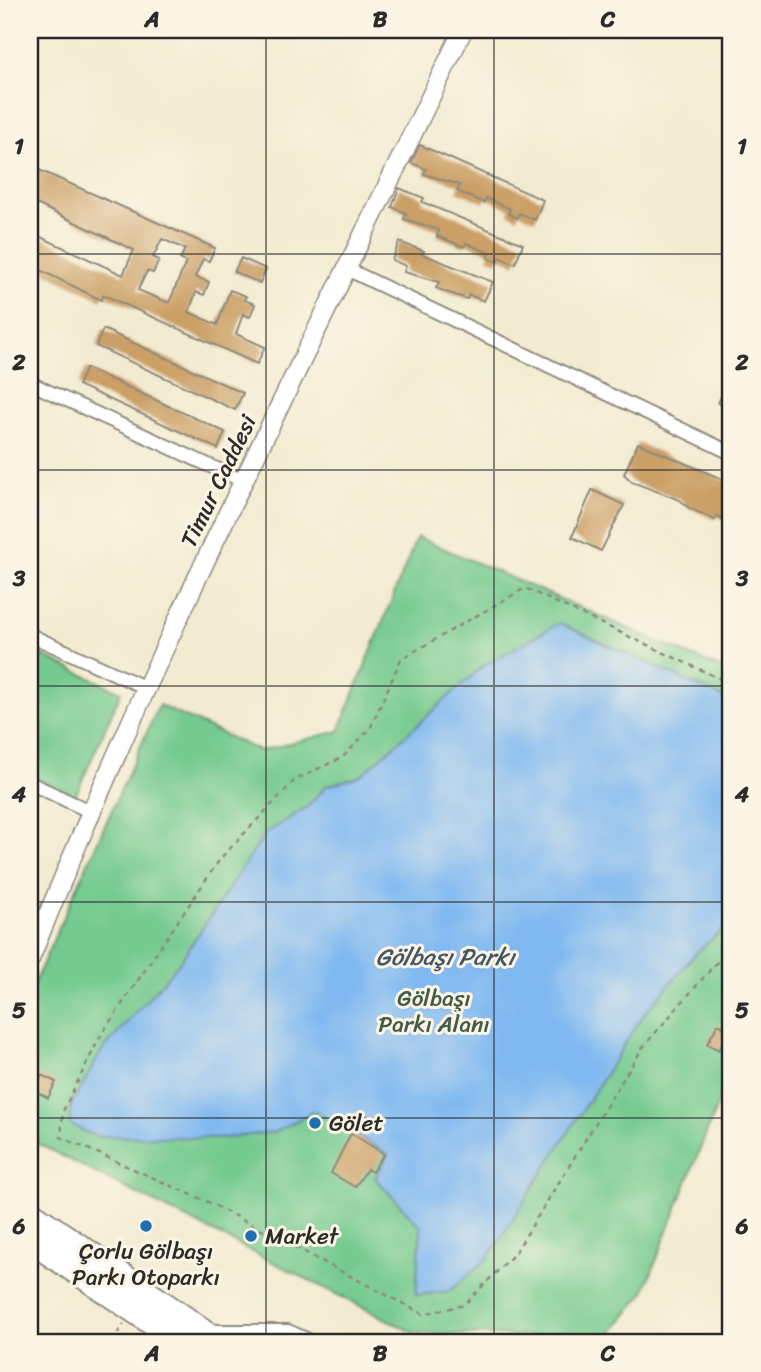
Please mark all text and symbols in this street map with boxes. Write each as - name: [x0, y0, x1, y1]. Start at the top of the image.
- text: A: [143, 0, 160, 40]
- text: B: [373, 0, 388, 40]
- text: C: [600, 0, 616, 40]
- text: 1: [14, 126, 24, 167]
- text: 1: [737, 126, 747, 167]
- text: 2: [11, 342, 26, 383]
- text: 2: [734, 342, 749, 383]
- street label: Timur Caddesi: [169, 407, 269, 555]
- text: 3: [12, 558, 26, 599]
- text: 3: [735, 558, 749, 599]
- text: 4: [11, 774, 27, 815]
- text: 4: [734, 774, 750, 815]
- water label: Gölbaşı Parkı: [376, 936, 517, 978]
- park label: Gölbaşı Parkı Alanı: [378, 978, 490, 1045]
- text: 5: [12, 990, 26, 1031]
- text: 5: [735, 990, 749, 1031]
- place label: Gölet: [329, 1103, 383, 1144]
- marker: Gölet: [307, 1115, 323, 1131]
- text: 6: [11, 1206, 26, 1247]
- text: 6: [734, 1206, 749, 1247]
- place label: Market: [265, 1216, 340, 1257]
- marker: Çorlu Gölbaşı Parkı Otoparkı: [138, 1218, 154, 1234]
- marker: Market: [243, 1228, 259, 1244]
- place label: Çorlu Gölbaşı Parkı Otoparkı: [72, 1231, 220, 1298]
- text: A: [143, 1333, 160, 1372]
- text: B: [373, 1333, 388, 1372]
- text: C: [600, 1333, 616, 1372]

